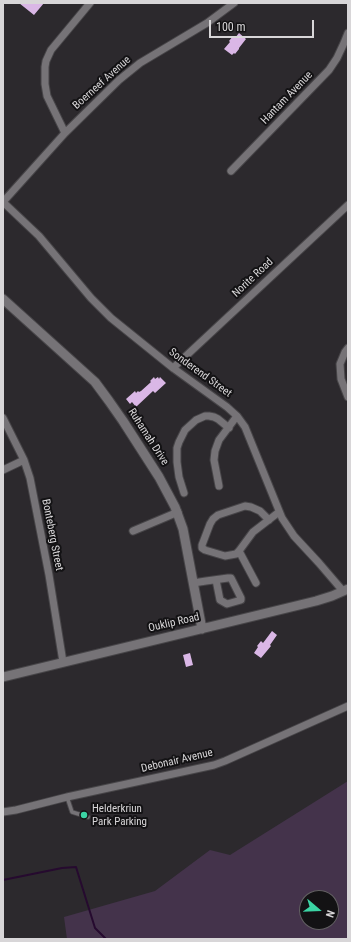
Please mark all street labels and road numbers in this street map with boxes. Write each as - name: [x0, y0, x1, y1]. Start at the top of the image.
- street label: Boerneef Avenue: [70, 54, 134, 112]
- street label: Hantam Avenue: [258, 69, 316, 127]
- street label: Norite Road: [230, 256, 276, 300]
- street label: Sonderend Street: [166, 346, 234, 400]
- street label: Ruhamah Drive: [125, 406, 171, 468]
- street label: Bonteberg Street: [39, 498, 65, 572]
- street label: Ouklip Road: [147, 611, 201, 635]
- street label: Debonair Avenue: [140, 746, 214, 776]

